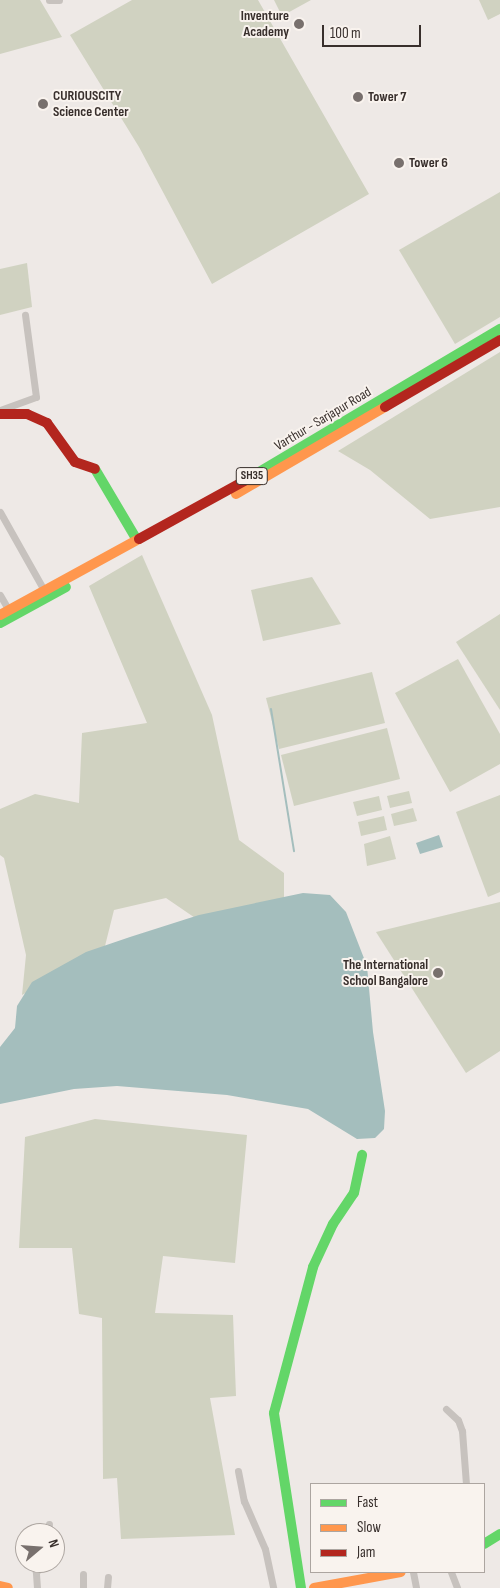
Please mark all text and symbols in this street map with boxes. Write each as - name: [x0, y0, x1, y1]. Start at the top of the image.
- place label: Inventure Academy: [241, 8, 289, 40]
- scale bar: [325, 15, 424, 47]
- marker: Inventure Academy: [293, 18, 305, 30]
- text: 100 m: [330, 24, 361, 43]
- place label: CURIOUSCITY Science Center: [53, 88, 129, 120]
- place label: Tower 7: [368, 89, 406, 105]
- marker: Tower 7: [352, 91, 364, 103]
- marker: CURIOUSCITY Science Center: [37, 98, 49, 110]
- place label: Tower 6: [409, 155, 448, 171]
- marker: Tower 6: [393, 157, 405, 169]
- street label: Varthur - Sarjapur Road: [272, 384, 374, 454]
- road number: SH35: [236, 466, 268, 486]
- place label: The International School Bangalore: [343, 957, 428, 990]
- marker: The International School Bangalore: [432, 967, 444, 979]
- legend: [310, 1483, 485, 1573]
- text: Fast: [357, 1493, 378, 1512]
- text: Slow: [357, 1518, 381, 1537]
- north arrow: [15, 1523, 65, 1573]
- text: N: [45, 1537, 63, 1550]
- text: Jam: [357, 1543, 375, 1562]

